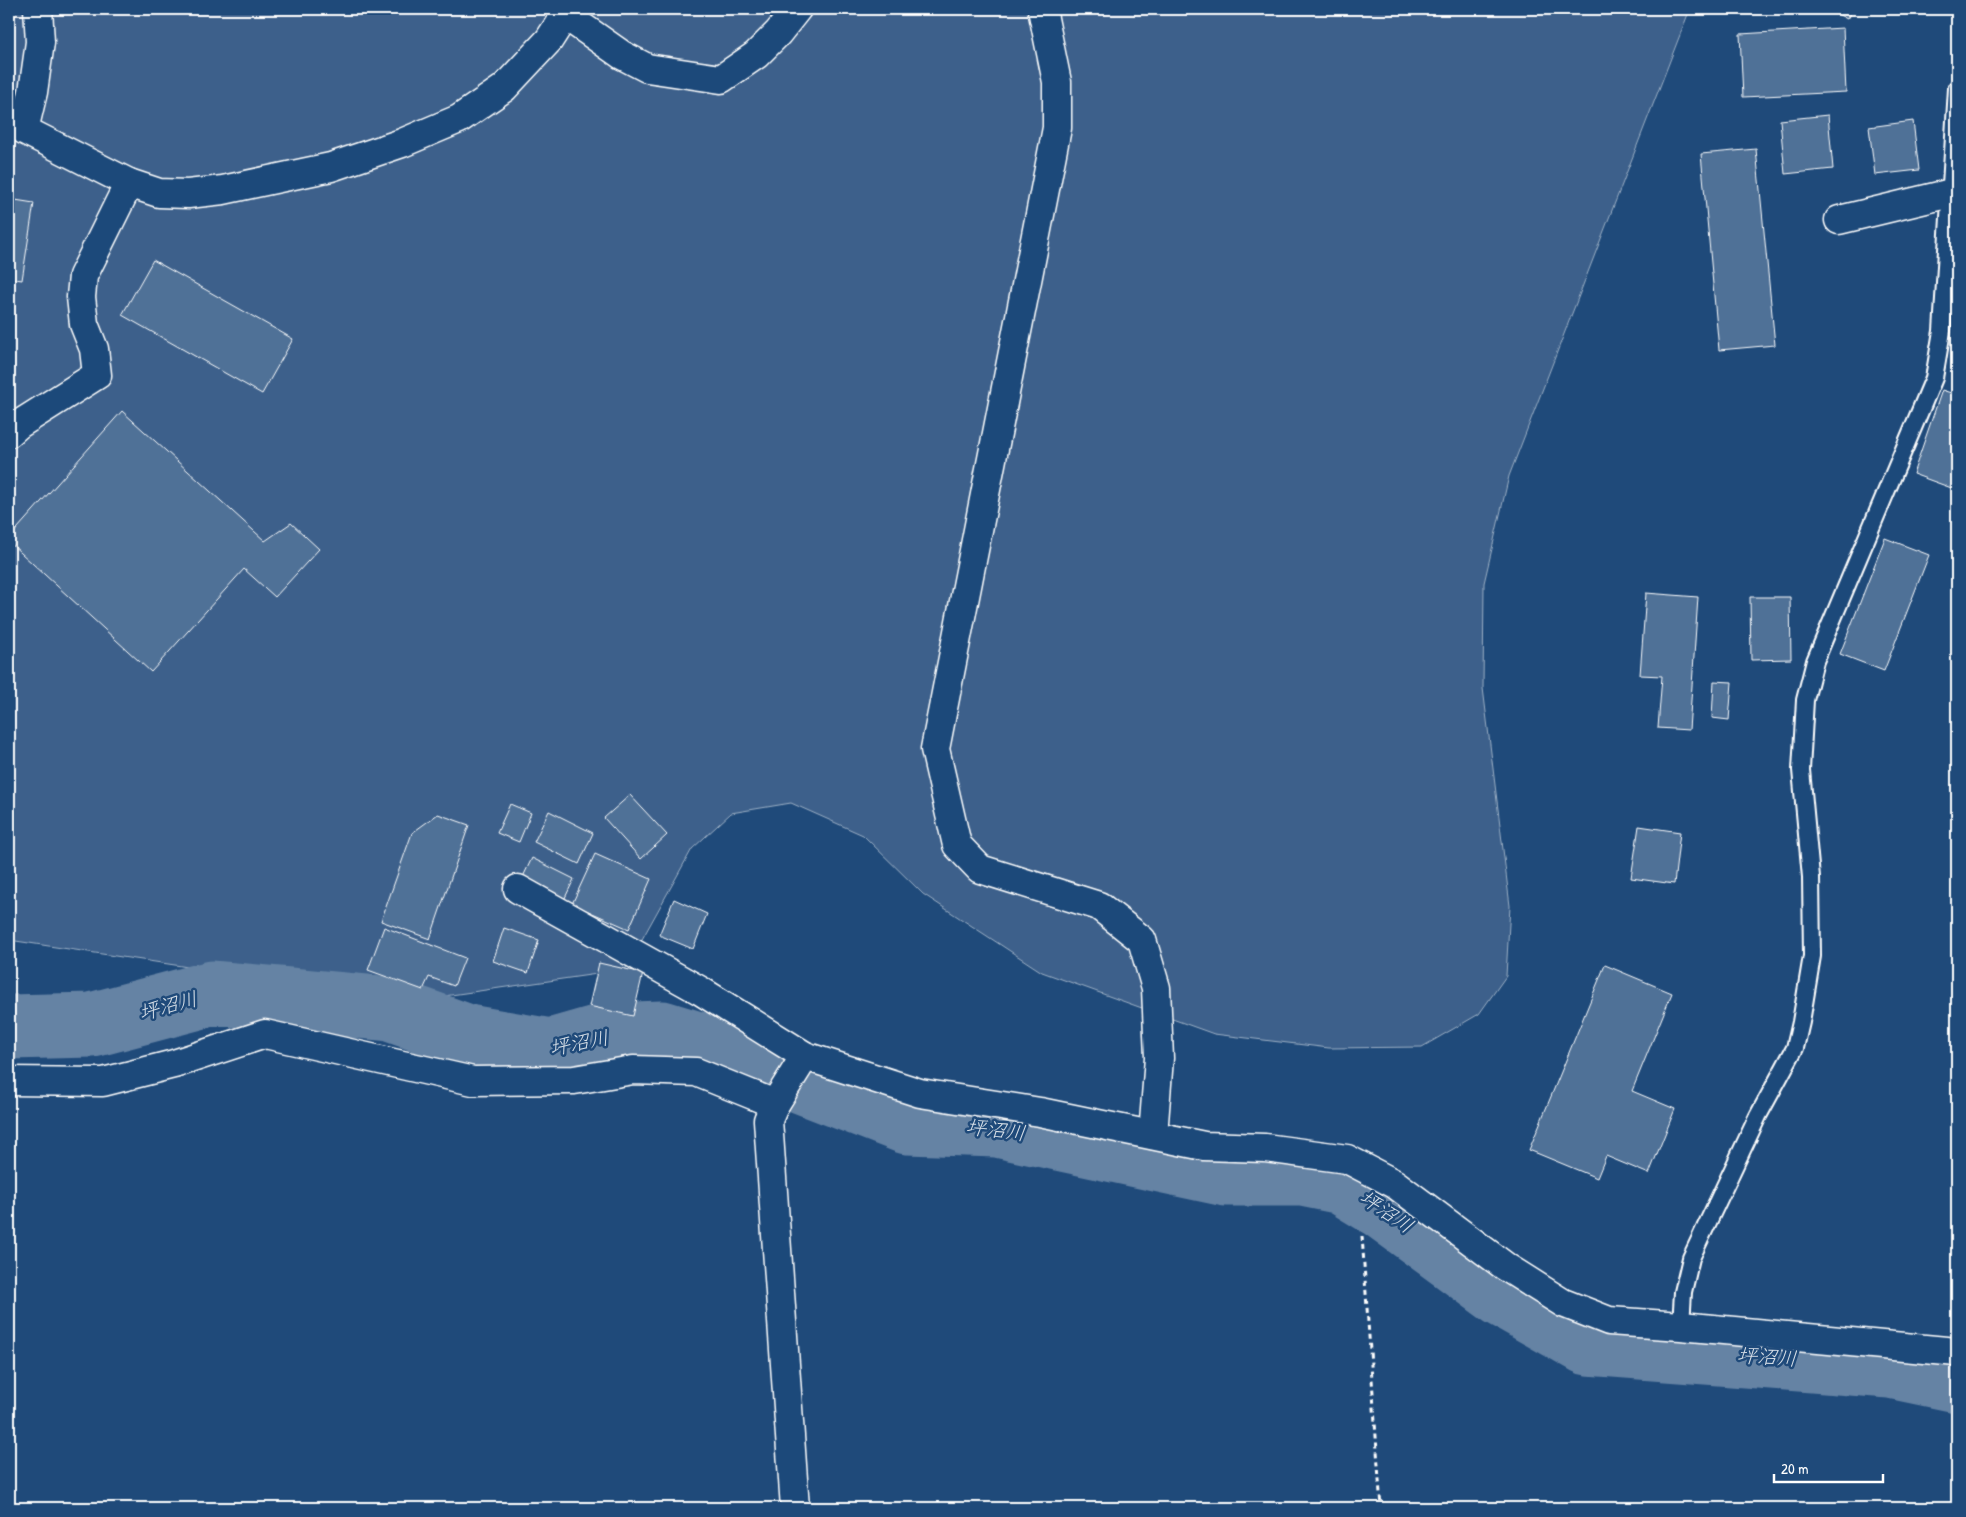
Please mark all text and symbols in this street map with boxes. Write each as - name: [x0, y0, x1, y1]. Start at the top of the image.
- water label: 坪沼川: [136, 984, 200, 1026]
- water label: 坪沼川: [547, 1023, 611, 1061]
- water label: 坪沼川: [965, 1112, 1027, 1146]
- water label: 坪沼川: [1355, 1183, 1419, 1239]
- water label: 坪沼川: [1736, 1340, 1798, 1372]
- scale bar: [1774, 1452, 1882, 1484]
- text: 20 m: [1781, 1458, 1808, 1479]

